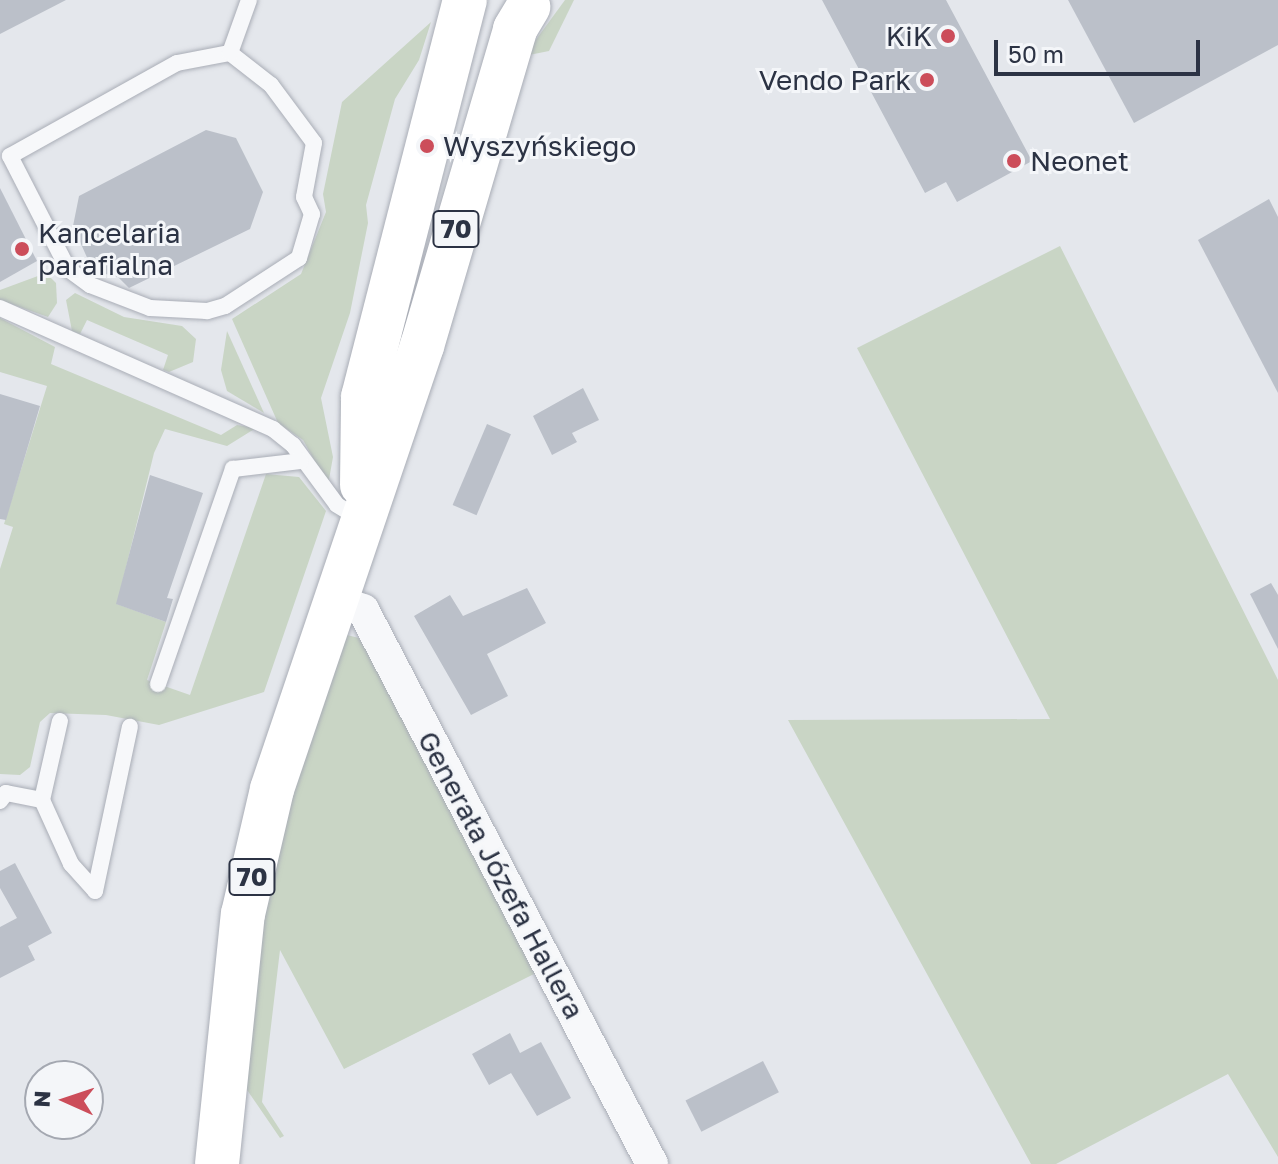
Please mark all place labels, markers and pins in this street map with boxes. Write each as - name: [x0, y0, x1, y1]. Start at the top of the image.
- place label: KiK: [886, 19, 932, 53]
- marker: KiK: [939, 27, 957, 45]
- place label: Vendo Park: [759, 63, 911, 97]
- marker: Vendo Park: [918, 71, 936, 89]
- place label: Wyszyńskiego: [443, 129, 636, 163]
- marker: Wyszyńskiego: [418, 137, 436, 155]
- place label: Neonet: [1030, 144, 1129, 178]
- marker: Neonet: [1005, 152, 1023, 170]
- place label: Kancelaria parafialna: [38, 216, 181, 282]
- marker: Kancelaria parafialna: [13, 240, 31, 258]

